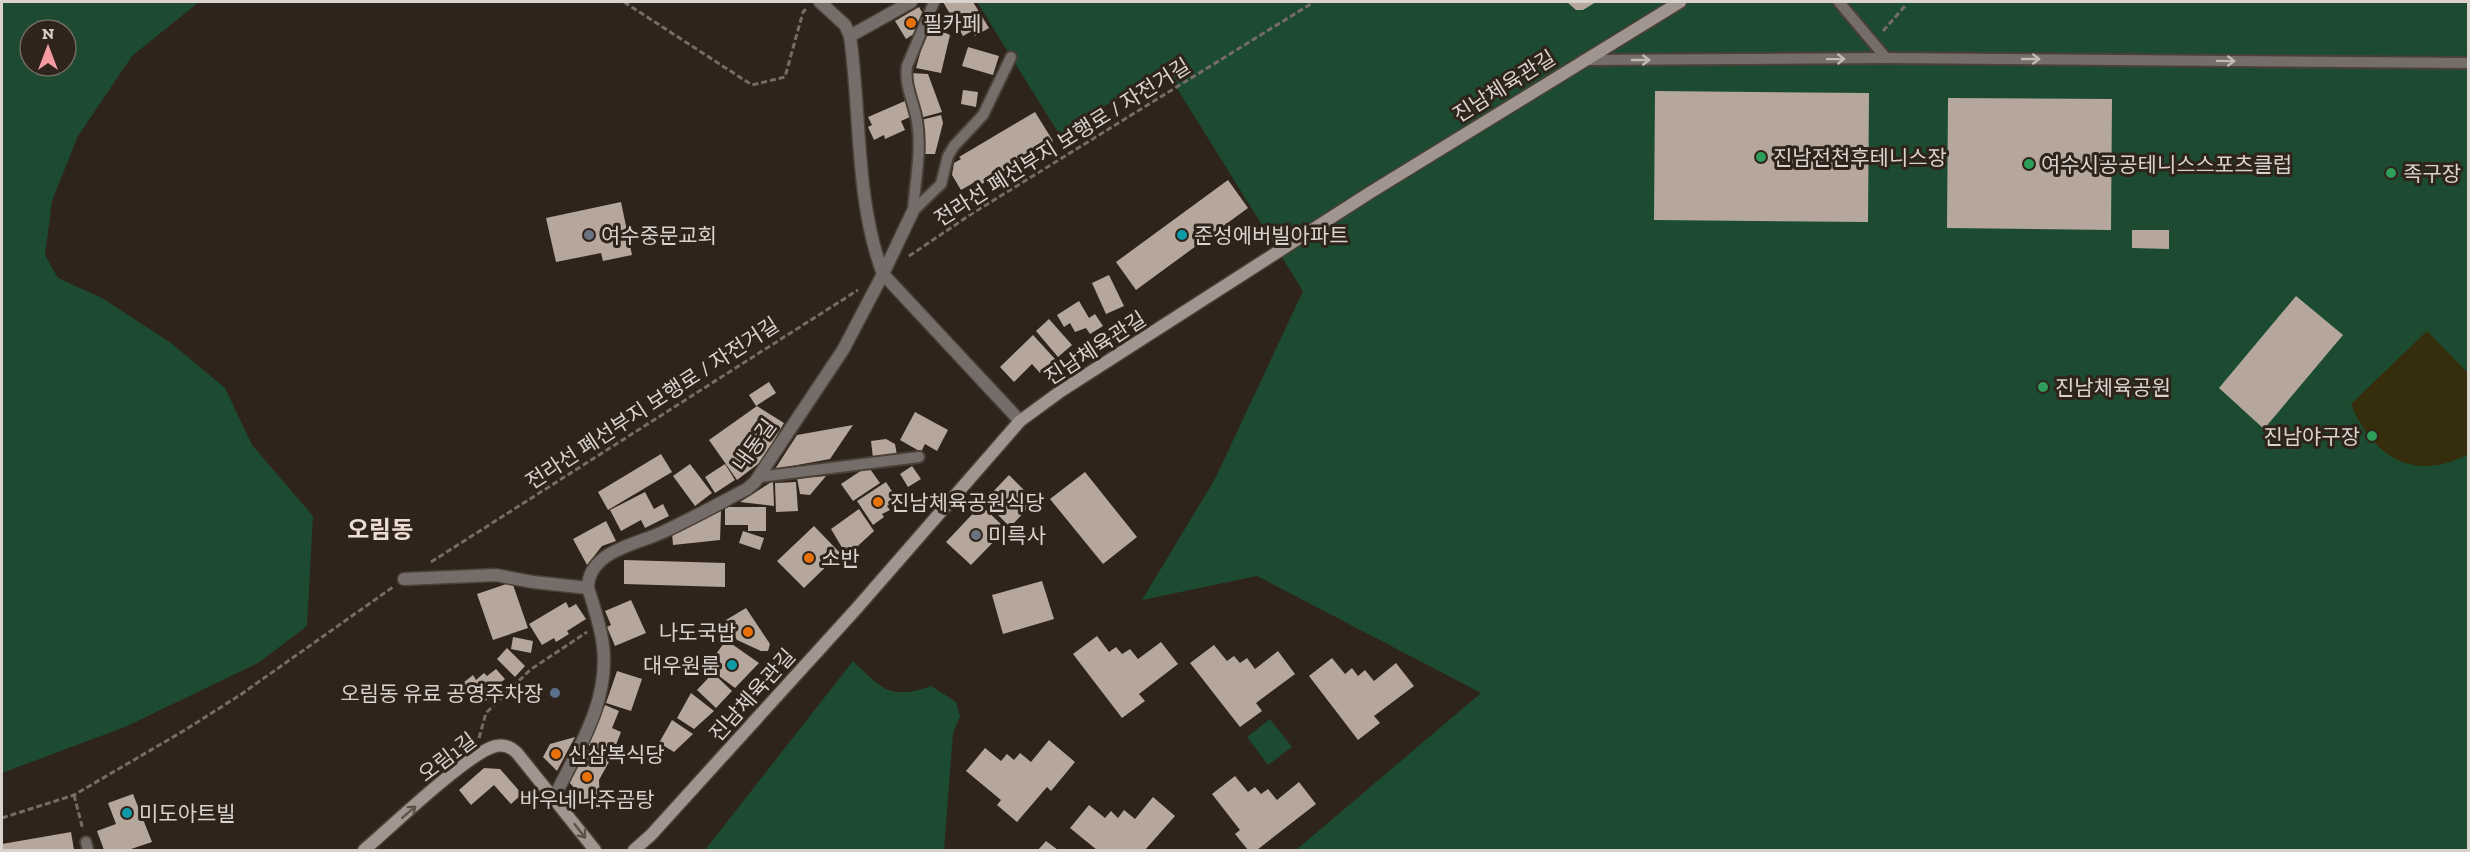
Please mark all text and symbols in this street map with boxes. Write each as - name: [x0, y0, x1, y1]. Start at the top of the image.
- place label: 필카페: [923, 11, 981, 36]
- marker: 필카페: [904, 16, 918, 30]
- north arrow: [18, 18, 78, 78]
- text: N: [42, 24, 54, 43]
- street label: 진남체육관길: [1448, 45, 1560, 127]
- street label: 전라선 폐선부지 보행로 / 자전거길: [930, 53, 1194, 231]
- one-way arrow: [1825, 53, 1845, 64]
- one-way arrow: [2020, 53, 2040, 65]
- one-way arrow: [1630, 54, 1650, 66]
- one-way arrow: [2215, 55, 2235, 67]
- place label: 진남전천후테니스장: [1773, 145, 1947, 170]
- marker: 진남전천후테니스장: [1754, 150, 1768, 164]
- place label: 여수시공공테니스스포츠클럽: [2041, 152, 2292, 177]
- marker: 여수시공공테니스스포츠클럽: [2022, 157, 2036, 171]
- place label: 족구장: [2403, 161, 2461, 186]
- marker: 족구장: [2384, 166, 2398, 180]
- place label: 여수중문교회: [601, 223, 717, 248]
- place label: 준성에버빌아파트: [1194, 223, 1349, 248]
- marker: 여수중문교회: [582, 228, 596, 242]
- marker: 준성에버빌아파트: [1175, 228, 1189, 242]
- street label: 진남체육관길: [1040, 306, 1150, 390]
- street label: 전라선 폐선부지 보행로 / 자전거길: [521, 312, 783, 494]
- place label: 진남체육공원: [2055, 375, 2171, 400]
- marker: 진남체육공원: [2036, 380, 2050, 394]
- street label: 내동길: [727, 414, 781, 476]
- place label: 진남야구장: [2263, 424, 2360, 449]
- marker: 진남야구장: [2365, 429, 2379, 443]
- place label: 진남체육공원식당: [890, 490, 1045, 515]
- marker: 진남체육공원식당: [871, 495, 885, 509]
- district label: 오림동: [347, 515, 413, 544]
- place label: 미륵사: [988, 523, 1046, 548]
- marker: 미륵사: [969, 528, 983, 542]
- place label: 소반: [821, 546, 860, 571]
- marker: 소반: [802, 551, 816, 565]
- place label: 나도국밥: [659, 620, 736, 645]
- marker: 나도국밥: [741, 625, 755, 639]
- street label: 진남체육관길: [704, 644, 800, 746]
- place label: 대우원룸: [643, 653, 720, 678]
- marker: 대우원룸: [725, 658, 739, 672]
- place label: 오림동 유료 공영주차장: [340, 681, 543, 706]
- marker: 오림동 유료 공영주차장: [548, 686, 562, 700]
- street label: 오림1길: [413, 727, 481, 787]
- place label: 신삼복식당: [568, 742, 665, 767]
- marker: 신삼복식당: [549, 747, 563, 761]
- marker: 바우네나주곰탕: [580, 770, 594, 784]
- place label: 바우네나주곰탕: [519, 787, 655, 812]
- place label: 미도아트빌: [139, 801, 236, 826]
- marker: 미도아트빌: [120, 806, 134, 820]
- one-way arrow: [401, 806, 417, 819]
- one-way arrow: [573, 823, 586, 839]

